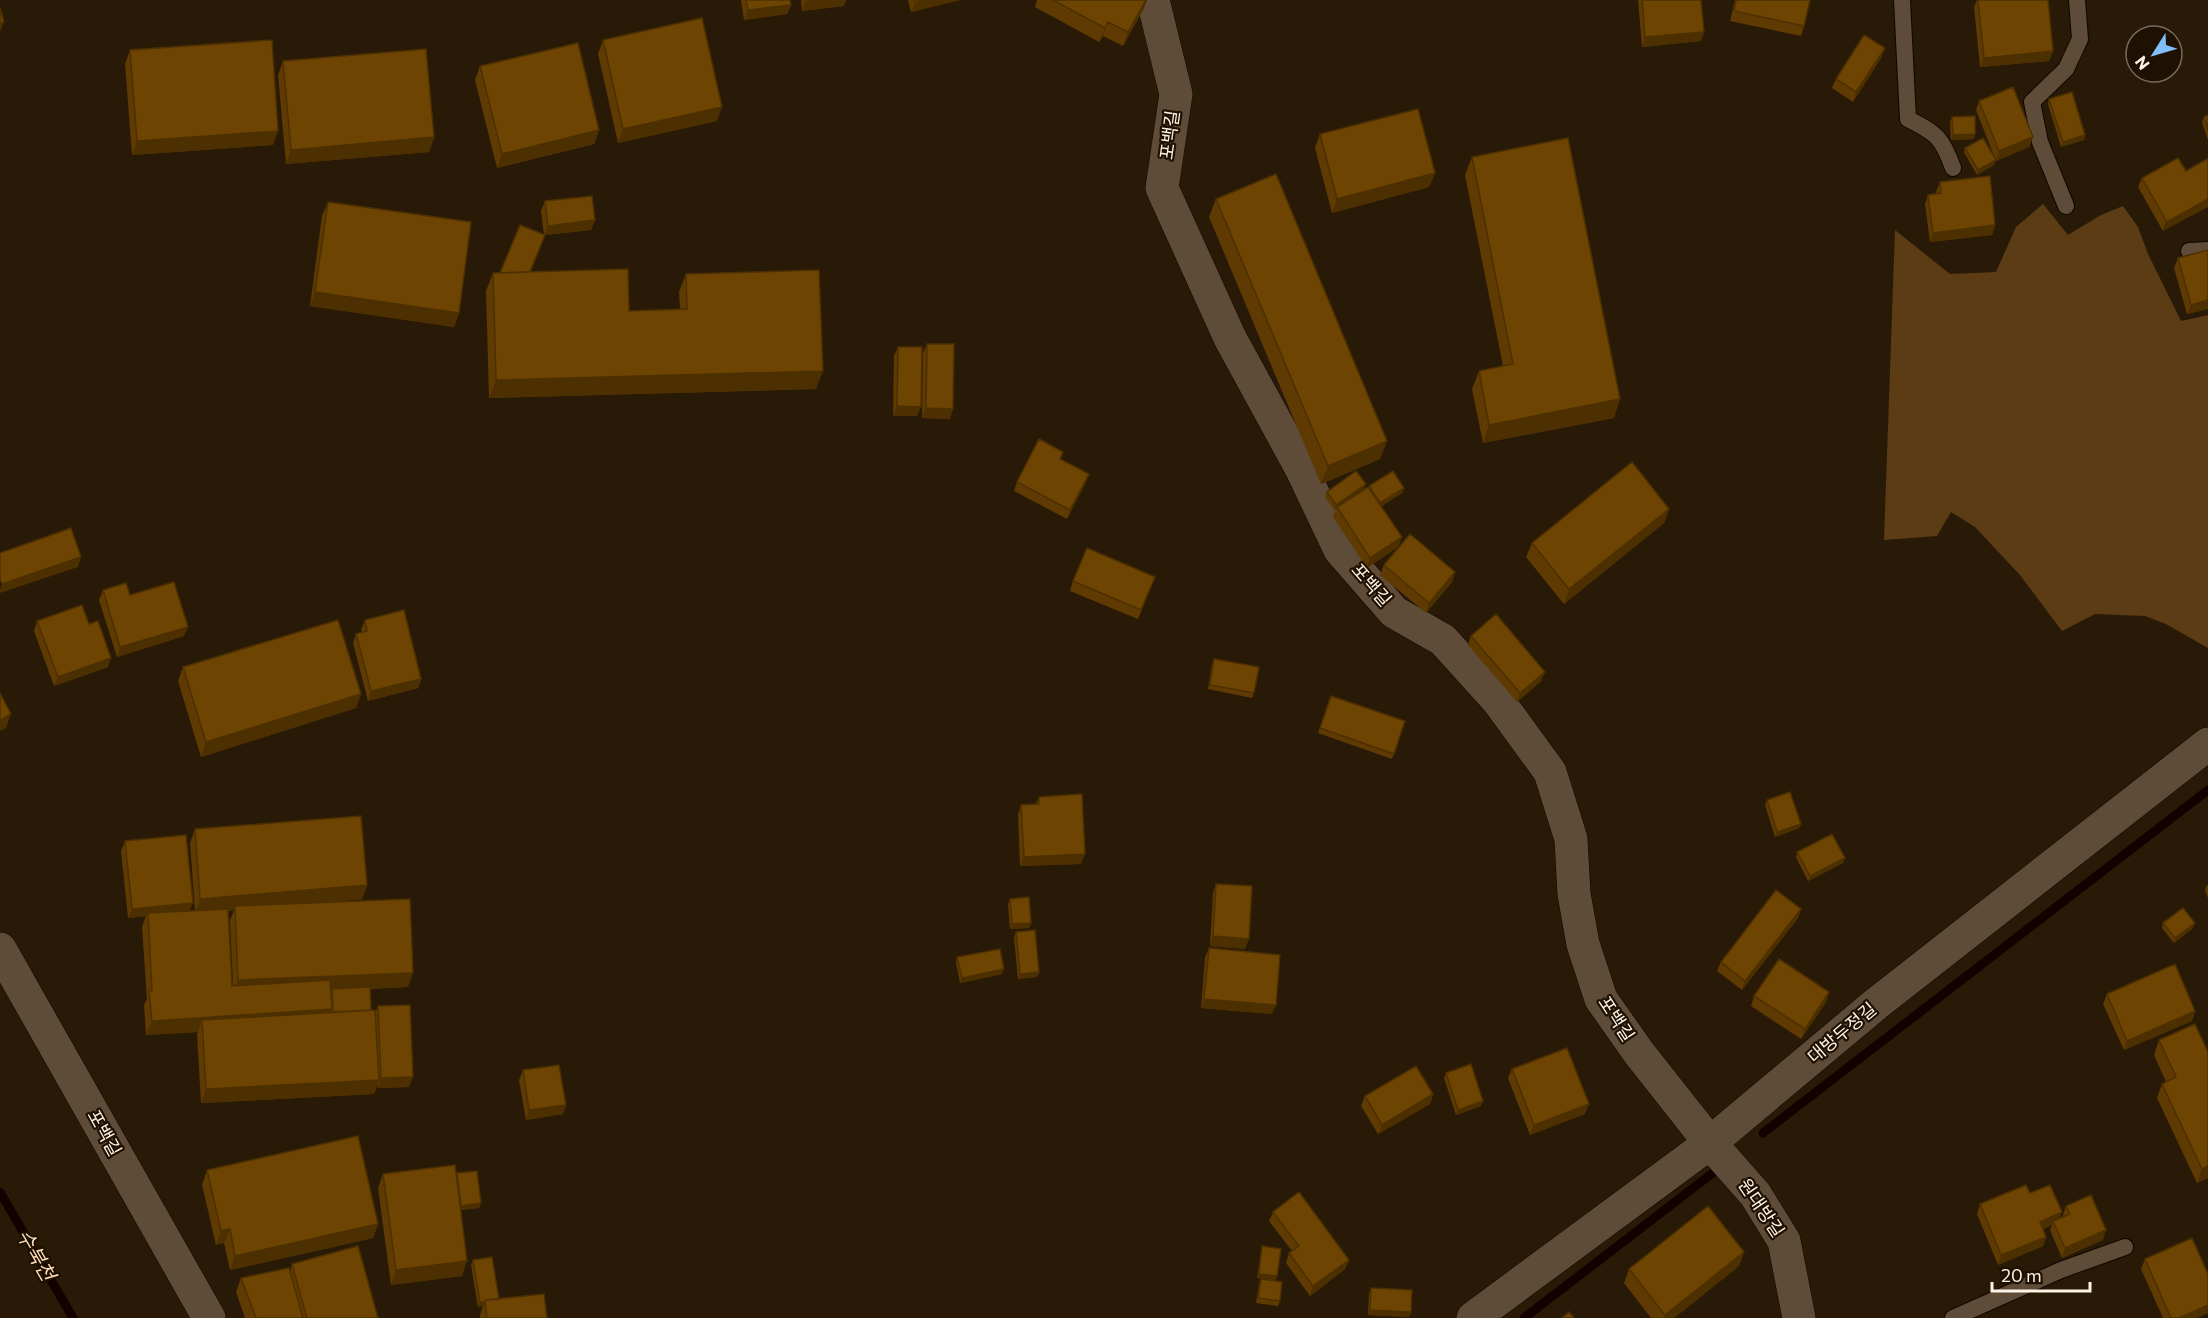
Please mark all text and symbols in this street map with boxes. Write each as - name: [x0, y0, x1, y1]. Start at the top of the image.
- north arrow: [2124, 24, 2184, 84]
- text: N: [2130, 53, 2153, 74]
- street label: 포백길: [1155, 109, 1183, 161]
- street label: 포백길: [1347, 558, 1396, 610]
- street label: 포백길: [1594, 992, 1640, 1045]
- street label: 대방두정길: [1803, 997, 1880, 1067]
- street label: 포백길: [83, 1105, 127, 1160]
- street label: 원대방길: [1734, 1174, 1789, 1241]
- water label: 수북천: [13, 1225, 62, 1287]
- scale bar: [1992, 1255, 2090, 1293]
- text: 20 m: [2001, 1264, 2042, 1286]

